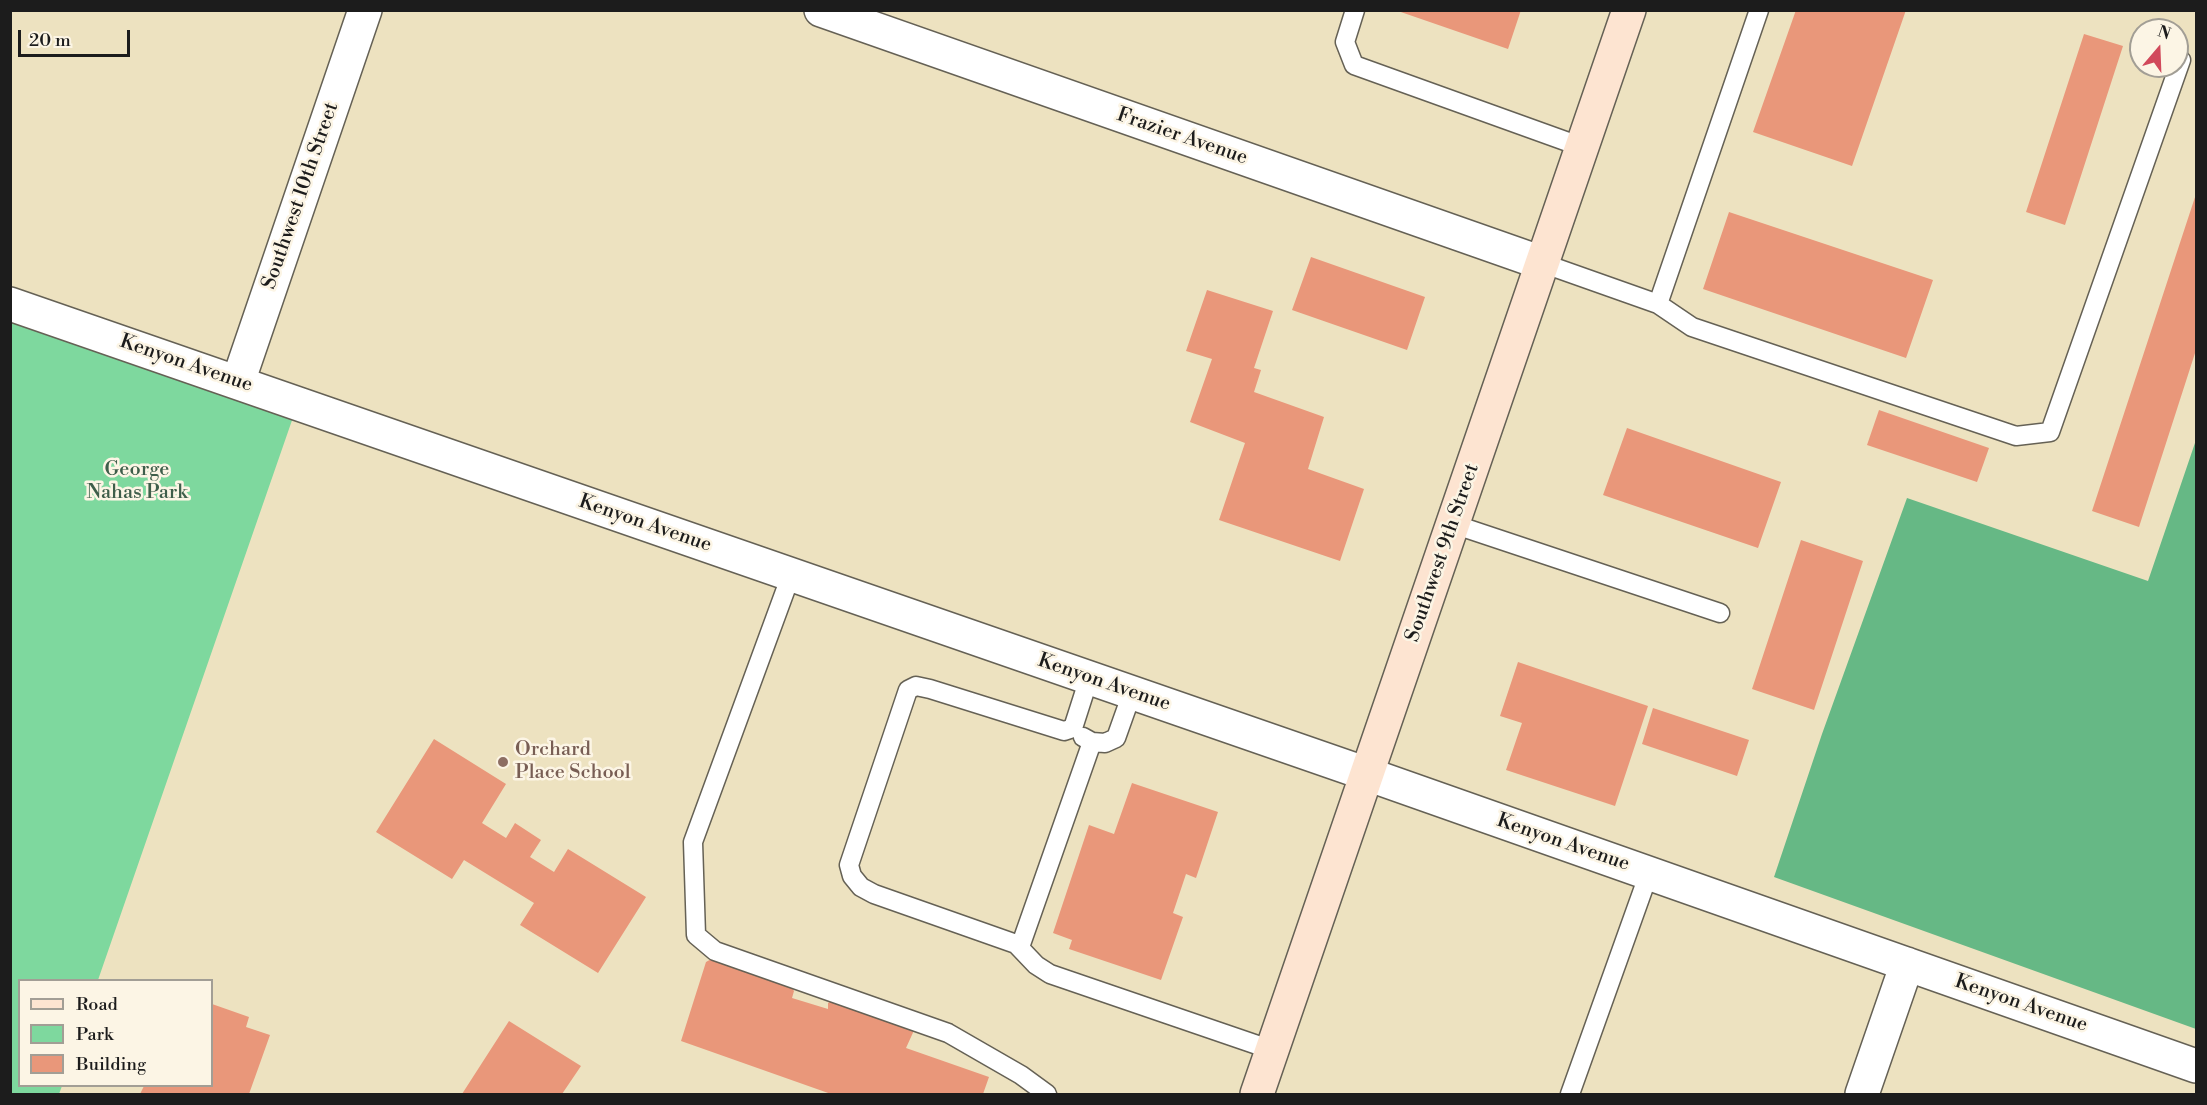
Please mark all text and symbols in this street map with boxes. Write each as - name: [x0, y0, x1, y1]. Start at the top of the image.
- scale bar: [21, 18, 134, 56]
- north arrow: [2129, 18, 2189, 78]
- text: N: [2155, 21, 2173, 44]
- text: 20 m: [29, 29, 71, 52]
- street label: Southwest 10th Street: [258, 99, 344, 293]
- street label: Frazier Avenue: [1114, 103, 1250, 171]
- street label: Kenyon Avenue: [116, 330, 256, 398]
- park label: George Nahas Park: [86, 458, 188, 505]
- street label: Southwest 9th Street: [1401, 461, 1485, 645]
- street label: Kenyon Avenue: [575, 490, 715, 558]
- street label: Kenyon Avenue: [1034, 649, 1174, 717]
- place label: Orchard Place School: [515, 738, 631, 785]
- marker: Orchard Place School: [496, 755, 510, 769]
- street label: Kenyon Avenue: [1493, 809, 1633, 877]
- street label: Kenyon Avenue: [1951, 970, 2091, 1038]
- legend: [18, 979, 213, 1087]
- text: Road: [76, 993, 118, 1016]
- text: Park: [76, 1023, 113, 1046]
- text: Building: [76, 1053, 146, 1076]

